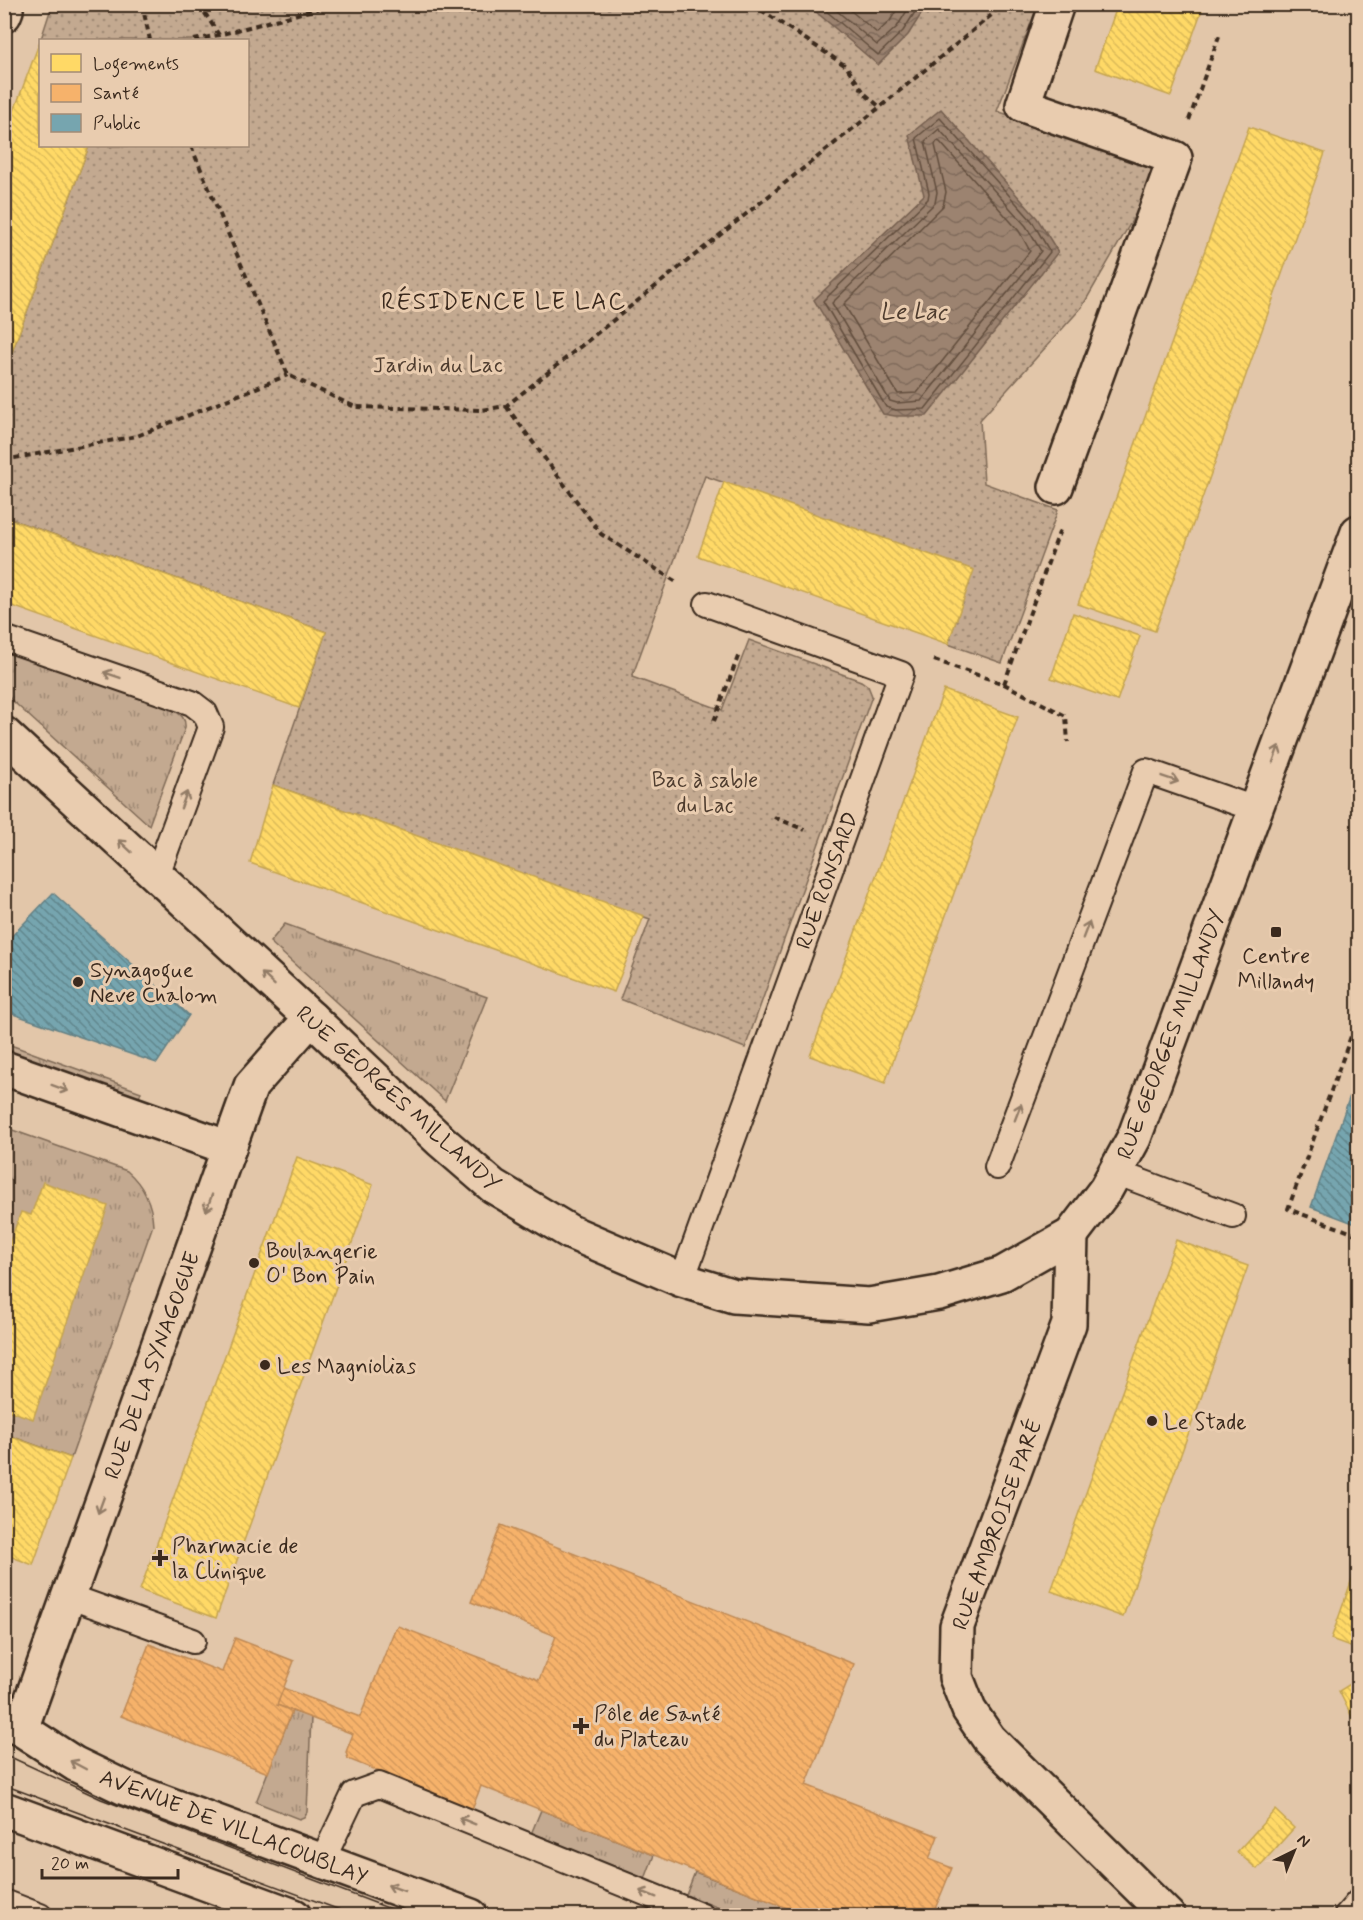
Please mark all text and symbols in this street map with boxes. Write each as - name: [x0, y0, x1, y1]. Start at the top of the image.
- legend: [39, 39, 249, 147]
- text: Logements: [93, 52, 179, 78]
- text: Santé: [93, 82, 139, 106]
- text: Public: [93, 112, 141, 136]
- district label: RÉSIDENCE LE LAC: [381, 285, 627, 318]
- water label: Le Lac: [880, 297, 948, 328]
- park label: Jardin du Lac: [373, 352, 503, 380]
- one-way arrow: [103, 669, 122, 680]
- one-way arrow: [1271, 745, 1282, 764]
- park label: Bac à sable du Lac: [652, 767, 758, 820]
- one-way arrow: [1160, 774, 1179, 785]
- one-way arrow: [180, 792, 191, 810]
- street label: RUE RONSARD: [790, 808, 866, 953]
- one-way arrow: [118, 839, 133, 853]
- street label: RUE GEORGES MILLANDY: [1111, 906, 1233, 1164]
- one-way arrow: [1082, 921, 1093, 940]
- marker: Centre Millandy: [1269, 925, 1283, 939]
- place label: Centre Millandy: [1238, 943, 1314, 996]
- place label: Synagogue Neve Chalom: [90, 957, 218, 1010]
- one-way arrow: [261, 972, 276, 986]
- marker: Synagogue Neve Chalom: [71, 975, 85, 989]
- street label: RUE GEORGES MILLANDY: [290, 1000, 506, 1199]
- one-way arrow: [50, 1083, 69, 1094]
- one-way arrow: [1013, 1103, 1024, 1122]
- one-way arrow: [203, 1193, 214, 1212]
- place label: Boulangerie O' Bon Pain: [266, 1238, 378, 1291]
- street label: RUE DE LA SYNAGOGUE: [99, 1248, 207, 1483]
- marker: Boulangerie O' Bon Pain: [247, 1256, 261, 1270]
- place label: Les Magniolias: [277, 1353, 417, 1382]
- marker: Les Magniolias: [258, 1358, 272, 1372]
- place label: Le Stade: [1164, 1409, 1247, 1437]
- marker: Le Stade: [1145, 1414, 1159, 1428]
- street label: RUE AMBROISE PARÉ: [946, 1415, 1049, 1634]
- one-way arrow: [95, 1495, 106, 1514]
- place label: Pharmacie de la Clinique: [172, 1533, 298, 1586]
- marker: Pharmacie de la Clinique: [153, 1551, 167, 1565]
- place label: Pôle de Santé du Plateau: [594, 1701, 720, 1754]
- marker: Pôle de Santé du Plateau: [572, 1717, 590, 1735]
- one-way arrow: [69, 1759, 87, 1770]
- street label: AVENUE DE VILLACOUBLAY: [95, 1764, 371, 1892]
- one-way arrow: [458, 1815, 476, 1826]
- north arrow: [1264, 1821, 1324, 1881]
- text: N: [1292, 1830, 1314, 1852]
- scale bar: [42, 1842, 178, 1880]
- text: 20 m: [51, 1852, 89, 1876]
- one-way arrow: [387, 1882, 406, 1893]
- one-way arrow: [639, 1888, 657, 1899]

